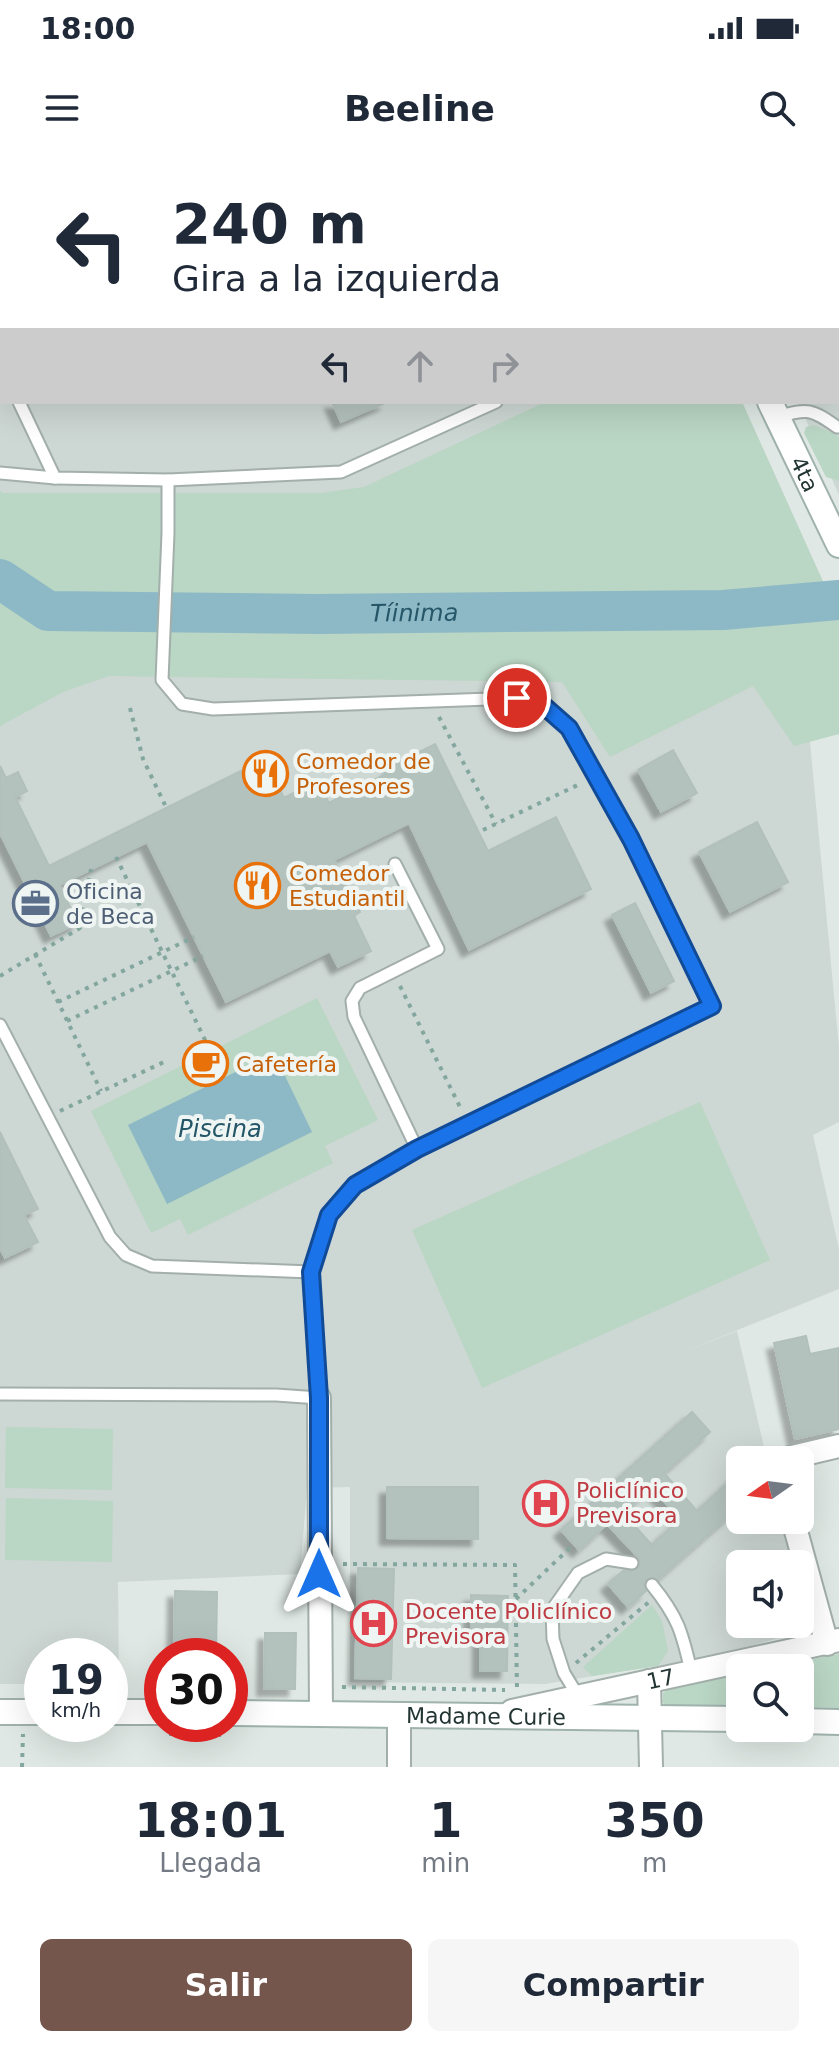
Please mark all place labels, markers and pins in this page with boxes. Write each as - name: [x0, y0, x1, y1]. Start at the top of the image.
- pin: [483, 664, 551, 732]
- place label: Comedor de Profesores: [296, 749, 431, 799]
- restaurant icon: Comedor de Profesores: [241, 750, 289, 798]
- place label: Comedor Estudiantil: [289, 861, 405, 911]
- restaurant icon: Comedor Estudiantil: [234, 862, 282, 910]
- place label: Oficina de Beca: [66, 879, 155, 929]
- office icon: Oficina de Beca: [11, 880, 59, 928]
- cafe icon: Cafetería: [181, 1040, 229, 1088]
- place label: Cafetería: [236, 1052, 337, 1077]
- place label: Policlínico Previsora: [576, 1478, 684, 1528]
- hospital icon: Policlínico Previsora: [521, 1479, 569, 1527]
- place label: Docente Policlínico Previsora: [405, 1599, 612, 1649]
- hospital icon: Docente Policlínico Previsora: [350, 1600, 398, 1648]

